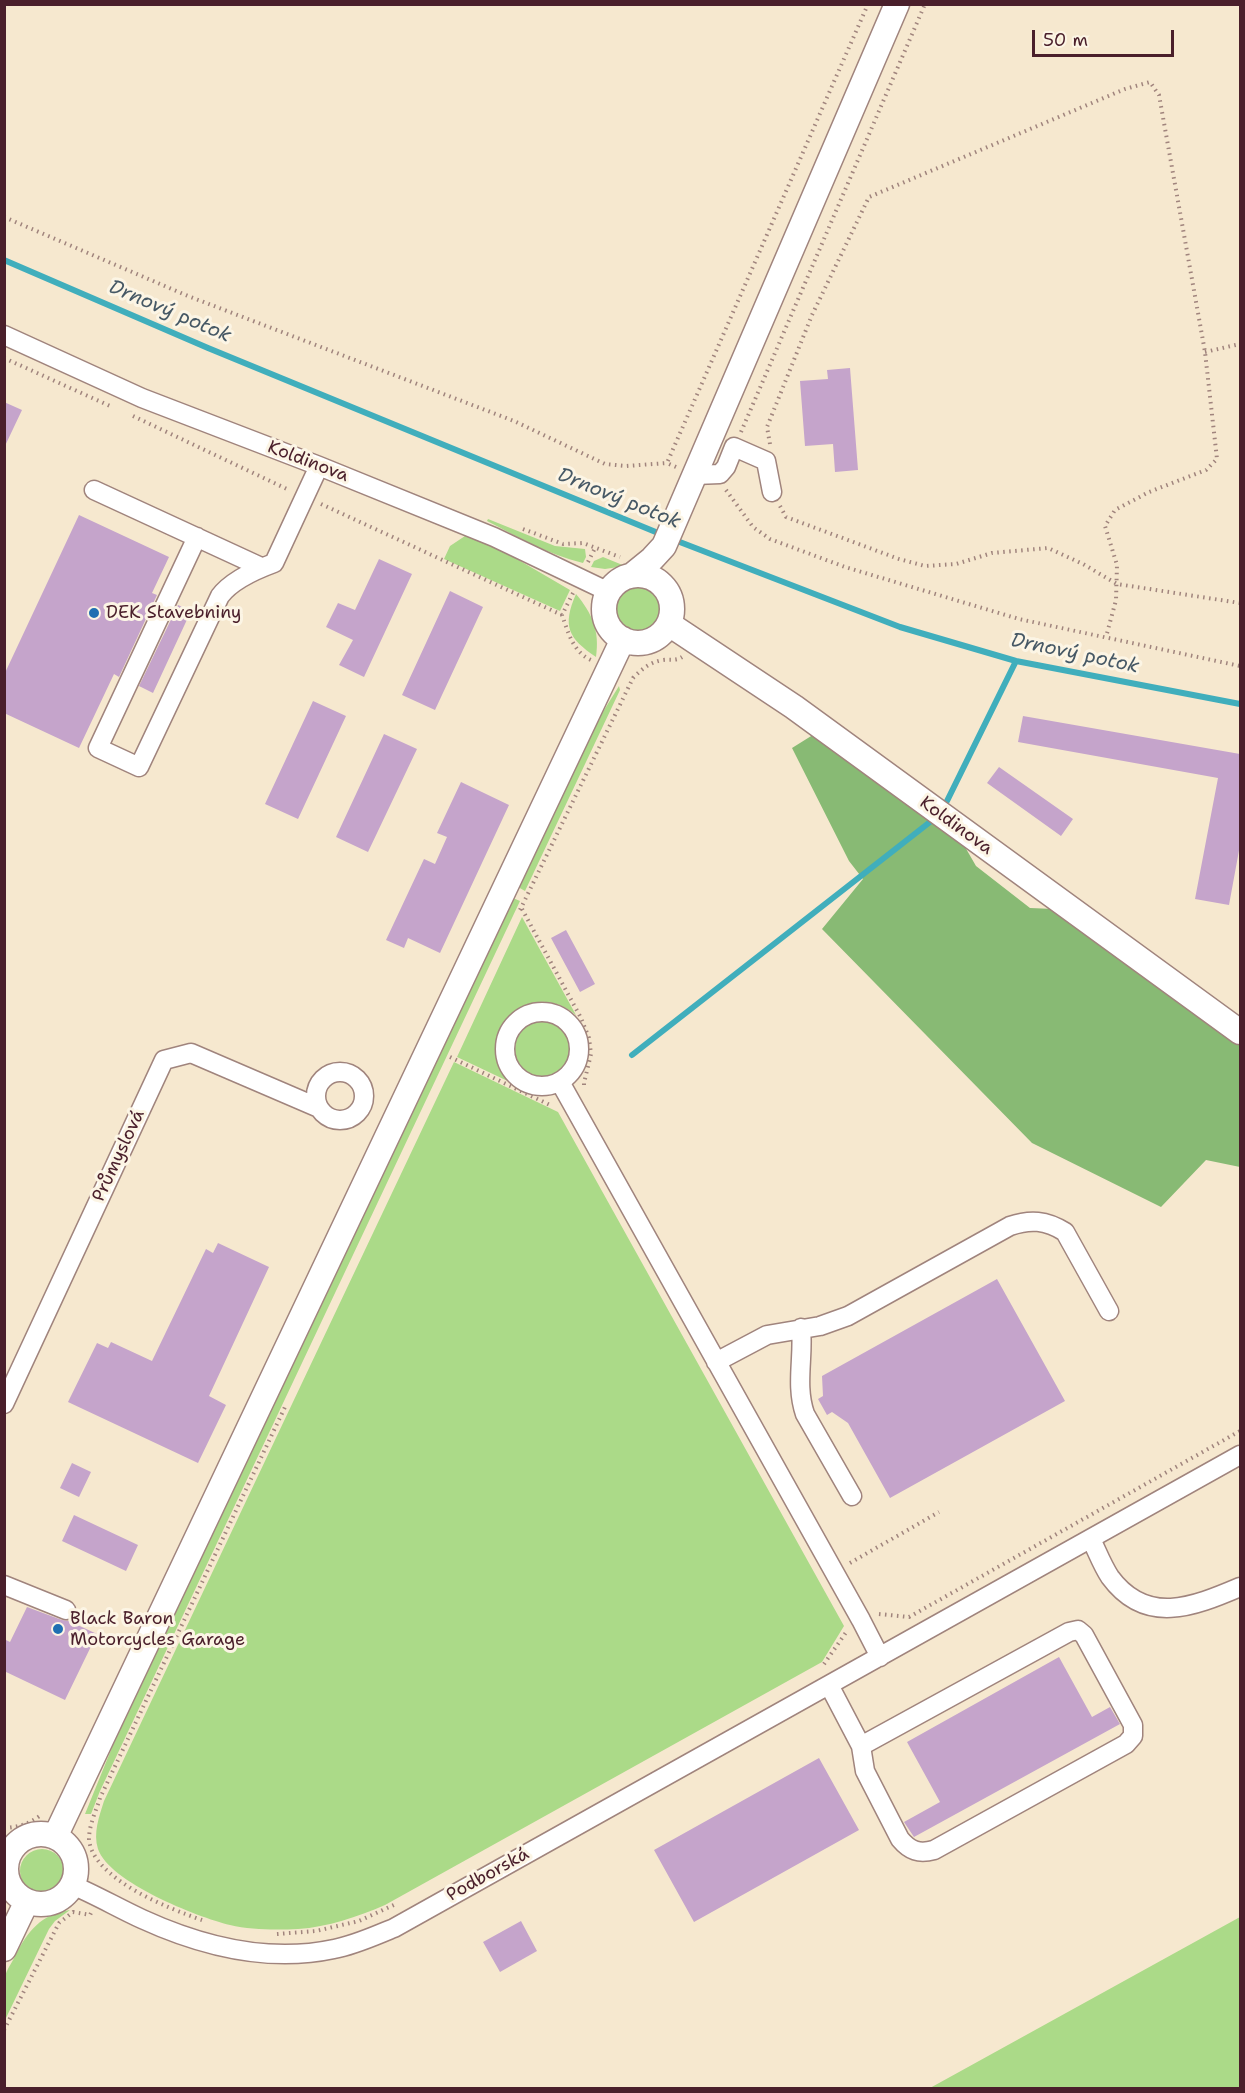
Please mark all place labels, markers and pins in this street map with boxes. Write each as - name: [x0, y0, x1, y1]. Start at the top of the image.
- place label: DEK Stavebniny: [106, 602, 241, 624]
- marker: DEK Stavebniny: [87, 606, 101, 620]
- place label: Black Baron Motorcycles Garage: [70, 1608, 245, 1650]
- marker: Black Baron Motorcycles Garage: [51, 1622, 65, 1636]

